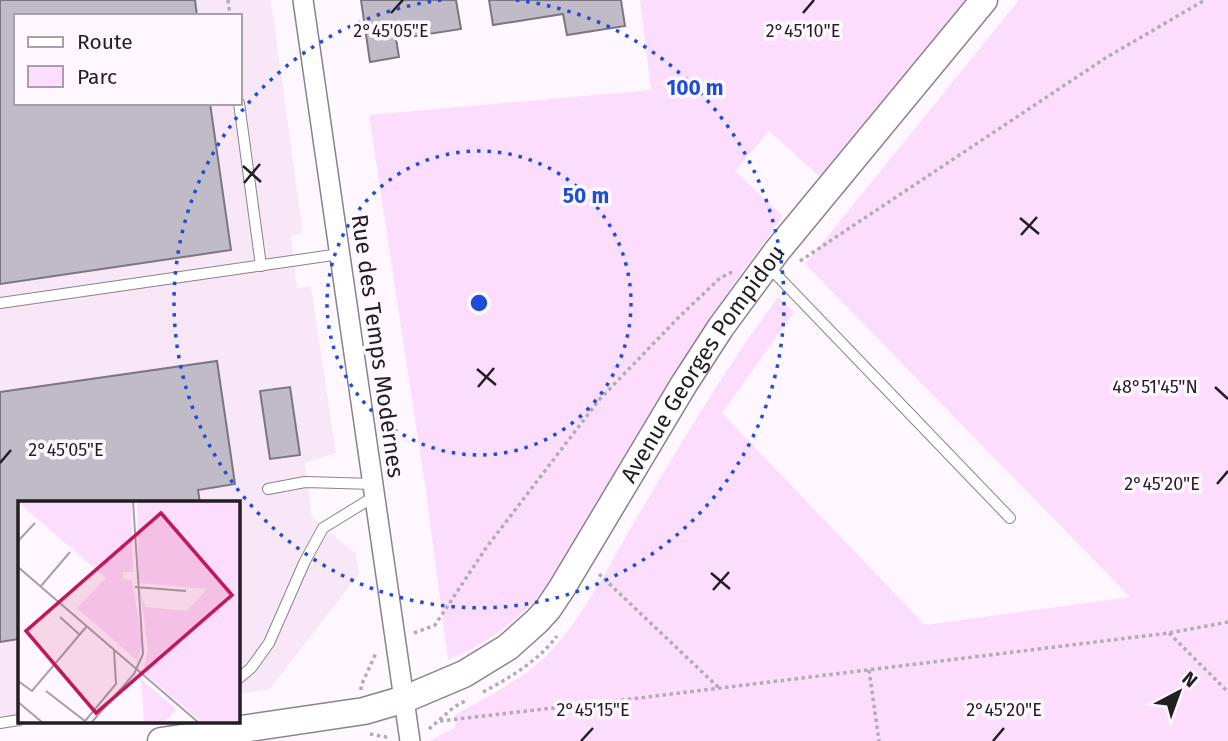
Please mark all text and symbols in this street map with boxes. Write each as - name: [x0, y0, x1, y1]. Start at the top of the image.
- legend: [14, 14, 242, 105]
- text: 2°45'05"E: [353, 20, 429, 42]
- text: 2°45'10"E: [766, 20, 840, 42]
- text: Route: [77, 29, 133, 55]
- text: Parc: [77, 64, 117, 90]
- text: 100 m: [666, 75, 724, 101]
- text: 50 m: [563, 183, 609, 209]
- street label: Rue des Temps Modernes: [346, 213, 410, 479]
- street label: Avenue Georges Pompidou: [614, 239, 791, 488]
- centre of rings: [467, 291, 491, 315]
- text: 48°51'45"N: [1112, 376, 1198, 398]
- text: 2°45'05"E: [28, 439, 104, 461]
- text: 2°45'20"E: [1124, 473, 1200, 495]
- inset map: [18, 501, 240, 724]
- north arrow: [1144, 657, 1214, 727]
- text: N: [1178, 667, 1202, 692]
- text: 2°45'15"E: [556, 699, 630, 721]
- text: 2°45'20"E: [966, 699, 1042, 721]

